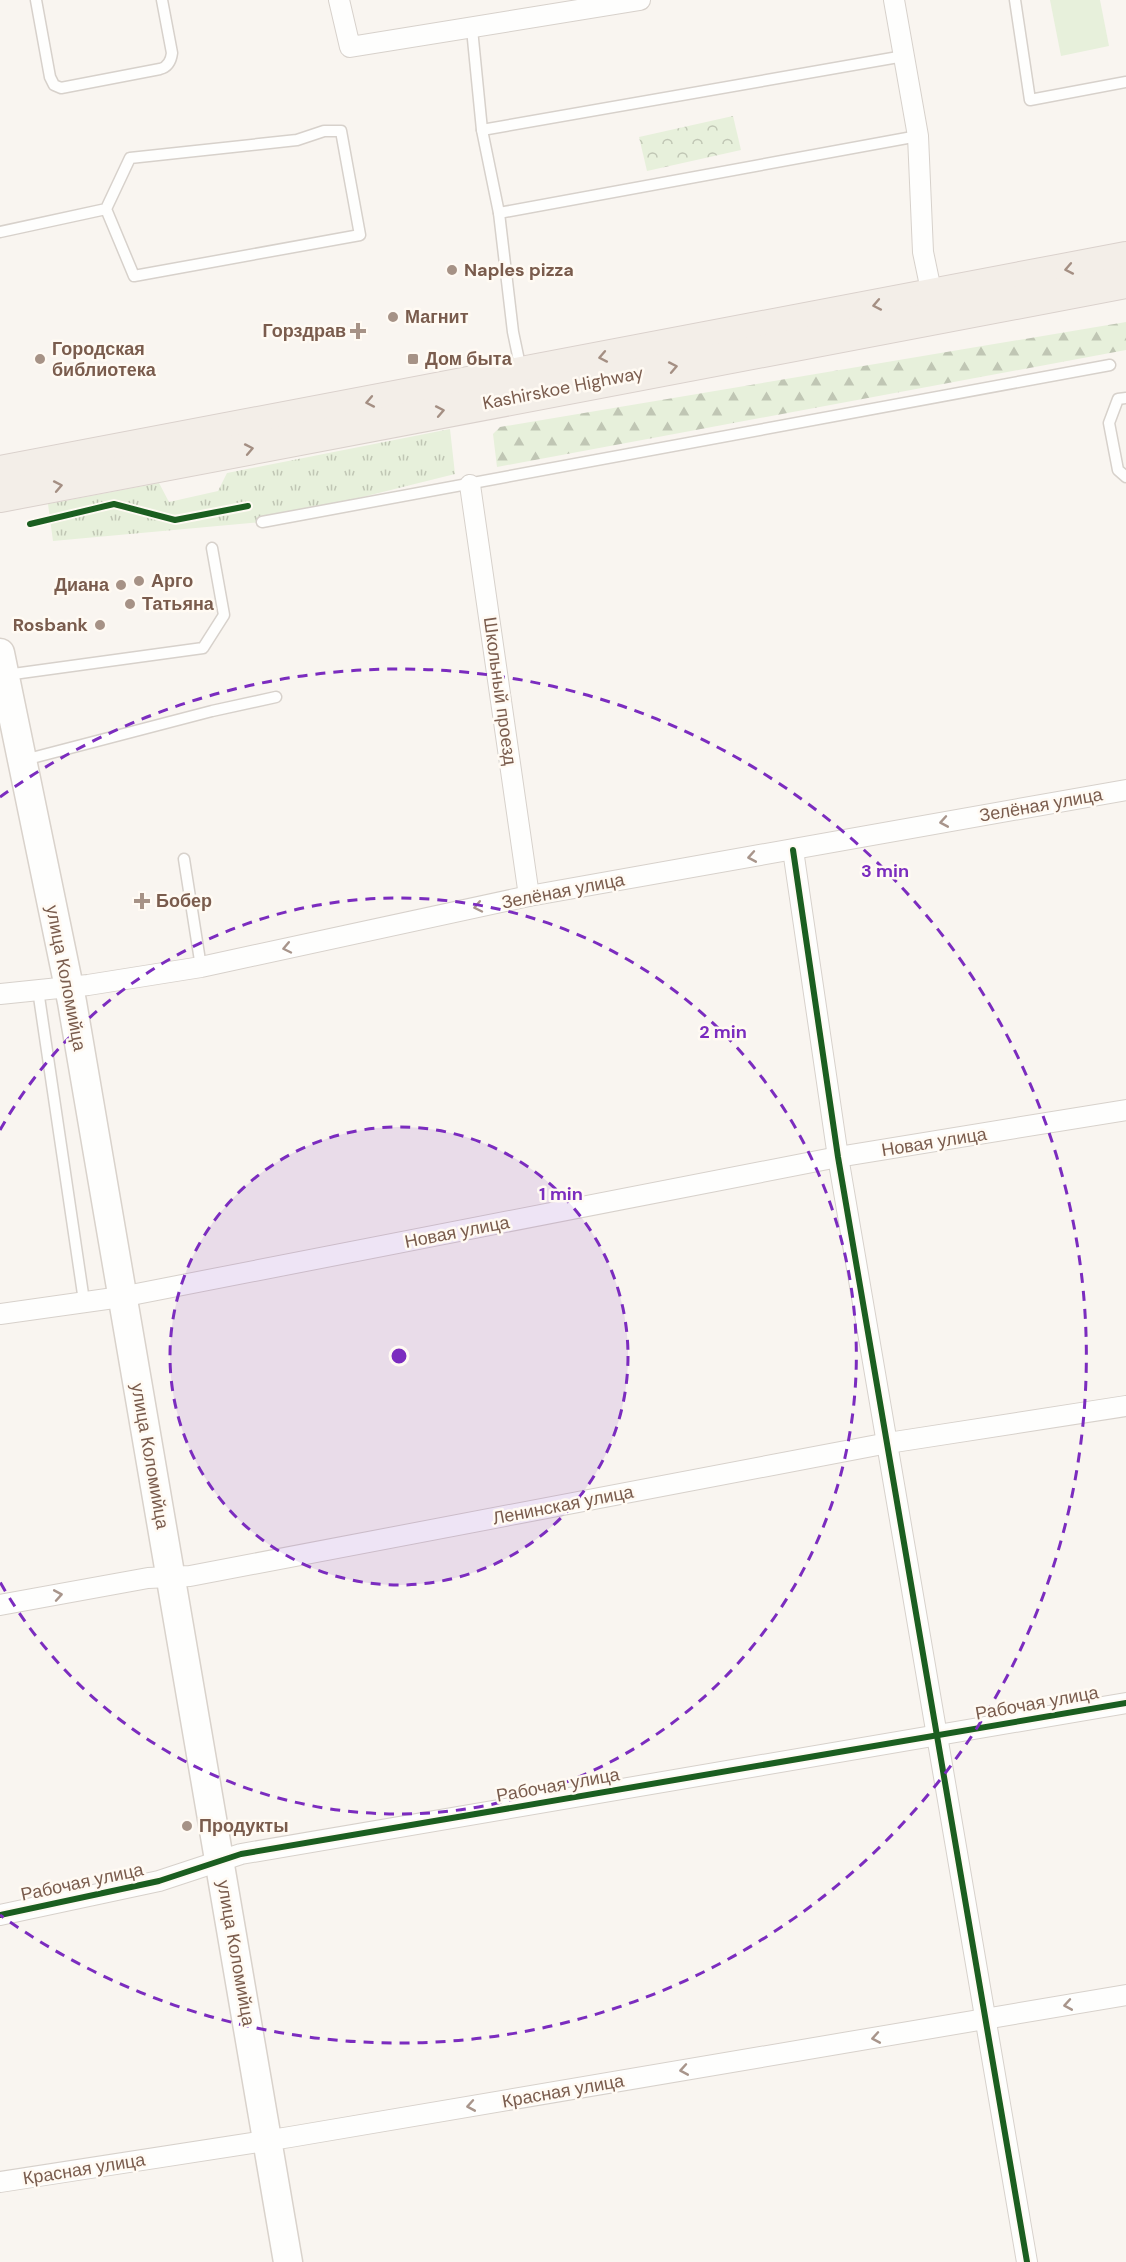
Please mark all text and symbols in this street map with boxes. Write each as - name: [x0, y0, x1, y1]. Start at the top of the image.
- place label: Naples pizza: [464, 258, 574, 282]
- one-way arrow: [1064, 262, 1074, 275]
- marker: Naples pizza: [445, 263, 459, 277]
- one-way arrow: [872, 299, 882, 311]
- place label: Магнит: [405, 305, 469, 329]
- marker: Магнит: [386, 310, 400, 324]
- place label: Горздрав: [262, 319, 346, 343]
- marker: Горздрав: [351, 324, 365, 338]
- place label: Городская библиотека: [52, 337, 157, 382]
- place label: Дом быта: [425, 347, 513, 371]
- one-way arrow: [598, 350, 608, 363]
- marker: Городская библиотека: [33, 352, 47, 366]
- marker: Дом быта: [406, 352, 420, 366]
- street label: Kashirskoe Highway: [481, 361, 645, 415]
- one-way arrow: [668, 361, 678, 374]
- one-way arrow: [365, 395, 375, 408]
- one-way arrow: [435, 405, 445, 418]
- one-way arrow: [244, 443, 254, 456]
- one-way arrow: [52, 480, 62, 493]
- place label: Арго: [151, 569, 193, 593]
- place label: Диана: [54, 573, 110, 597]
- marker: Арго: [132, 574, 146, 588]
- marker: Диана: [114, 578, 128, 592]
- place label: Татьяна: [142, 592, 215, 616]
- marker: Татьяна: [123, 597, 137, 611]
- place label: Rosbank: [13, 613, 89, 637]
- street label: Школьный проезд: [478, 615, 522, 767]
- marker: Rosbank: [93, 618, 107, 632]
- street label: Зелёная улица: [977, 782, 1105, 828]
- one-way arrow: [940, 816, 949, 828]
- one-way arrow: [748, 850, 758, 863]
- text: 3 min: [861, 859, 909, 883]
- street label: Зелёная улица: [499, 867, 627, 915]
- place label: Бобер: [156, 889, 212, 913]
- marker: Бобер: [133, 892, 151, 910]
- one-way arrow: [473, 900, 483, 913]
- street label: улица Коломийца: [40, 903, 92, 1054]
- one-way arrow: [283, 941, 293, 954]
- text: 2 min: [699, 1020, 747, 1044]
- street label: Новая улица: [880, 1122, 989, 1162]
- text: 1 min: [539, 1182, 583, 1206]
- street label: Новая улица: [402, 1210, 512, 1254]
- centre of rings: [389, 1346, 409, 1366]
- street label: улица Коломийца: [125, 1381, 175, 1532]
- street label: Ленинская улица: [490, 1479, 636, 1530]
- one-way arrow: [52, 1589, 62, 1602]
- street label: Рабочая улица: [973, 1680, 1101, 1726]
- street label: Рабочая улица: [494, 1762, 622, 1808]
- place label: Продукты: [199, 1814, 289, 1838]
- marker: Продукты: [180, 1819, 194, 1833]
- street label: Рабочая улица: [18, 1857, 146, 1907]
- street label: улица Коломийца: [211, 1878, 261, 2029]
- one-way arrow: [1064, 1999, 1073, 2011]
- one-way arrow: [871, 2031, 881, 2044]
- one-way arrow: [679, 2064, 688, 2076]
- street label: Красная улица: [500, 2068, 627, 2114]
- one-way arrow: [466, 2100, 475, 2112]
- street label: Красная улица: [21, 2147, 148, 2191]

